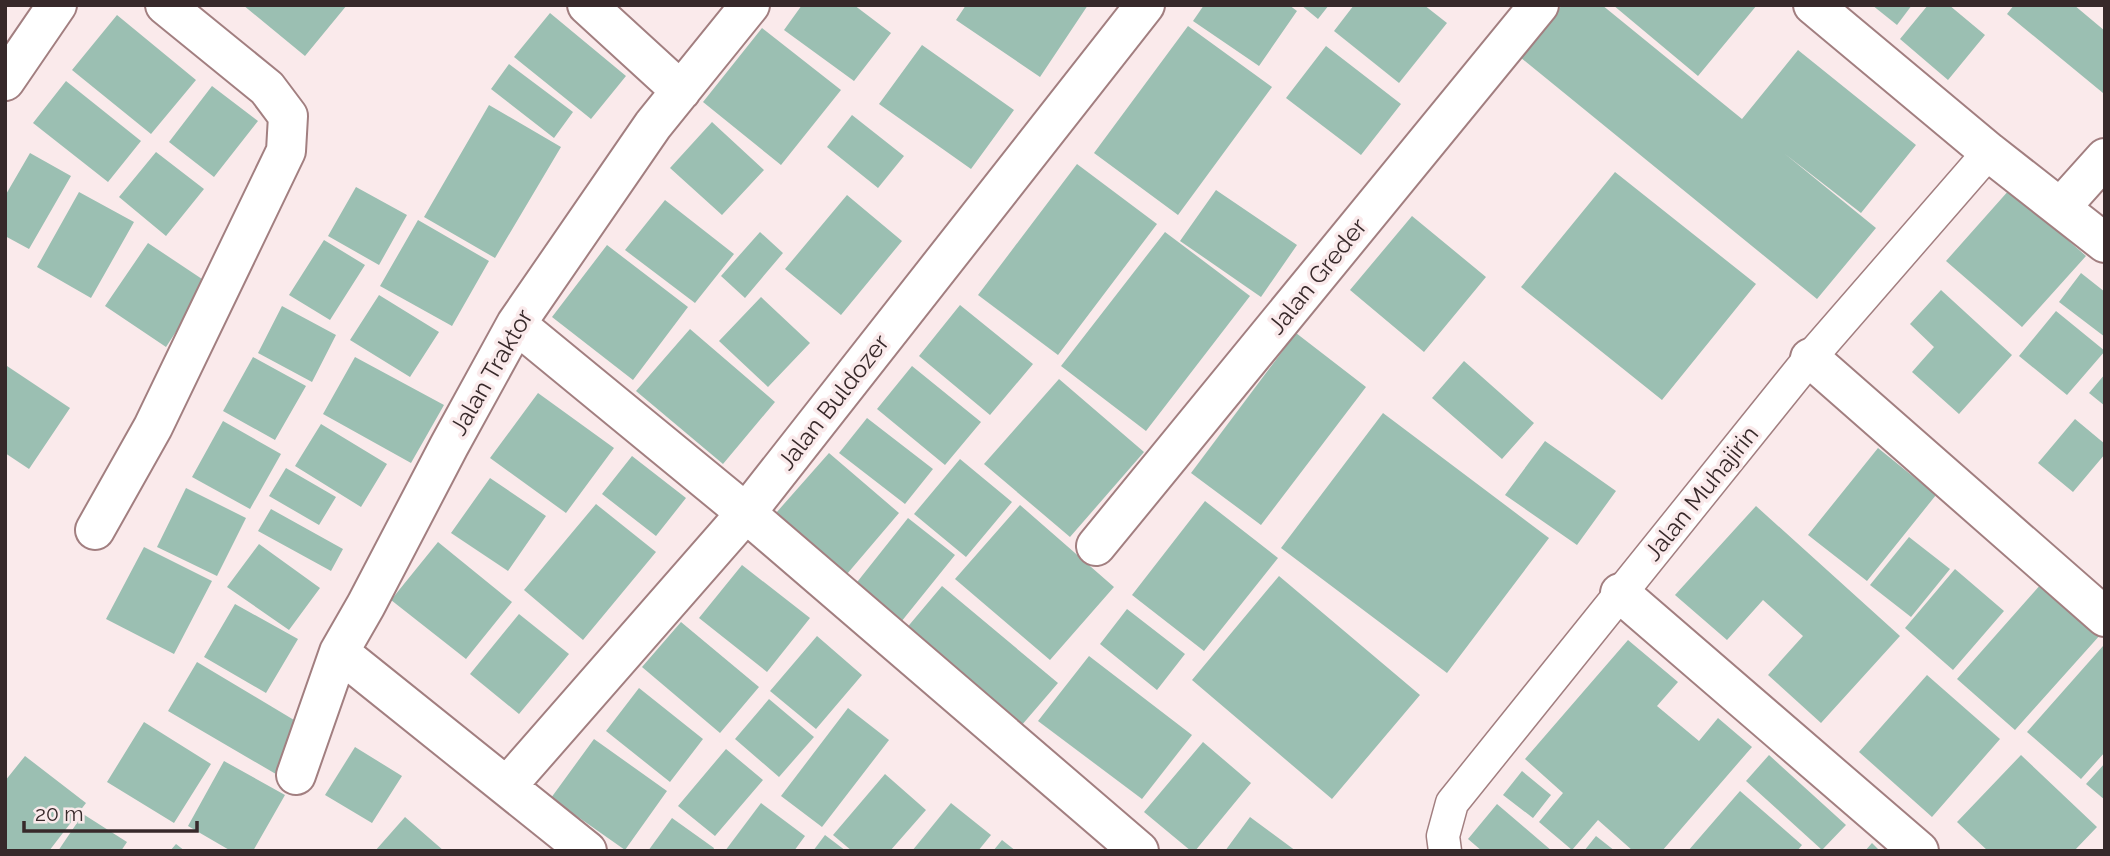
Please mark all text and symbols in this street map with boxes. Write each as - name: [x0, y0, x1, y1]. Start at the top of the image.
- street label: Jalan Greder: [1261, 212, 1373, 340]
- street label: Jalan Traktor: [443, 303, 539, 440]
- street label: Jalan Buldozer: [771, 328, 895, 476]
- street label: Jalan Muhajirin: [1638, 420, 1764, 566]
- scale bar: [24, 790, 198, 834]
- text: 20 m: [35, 801, 83, 826]

